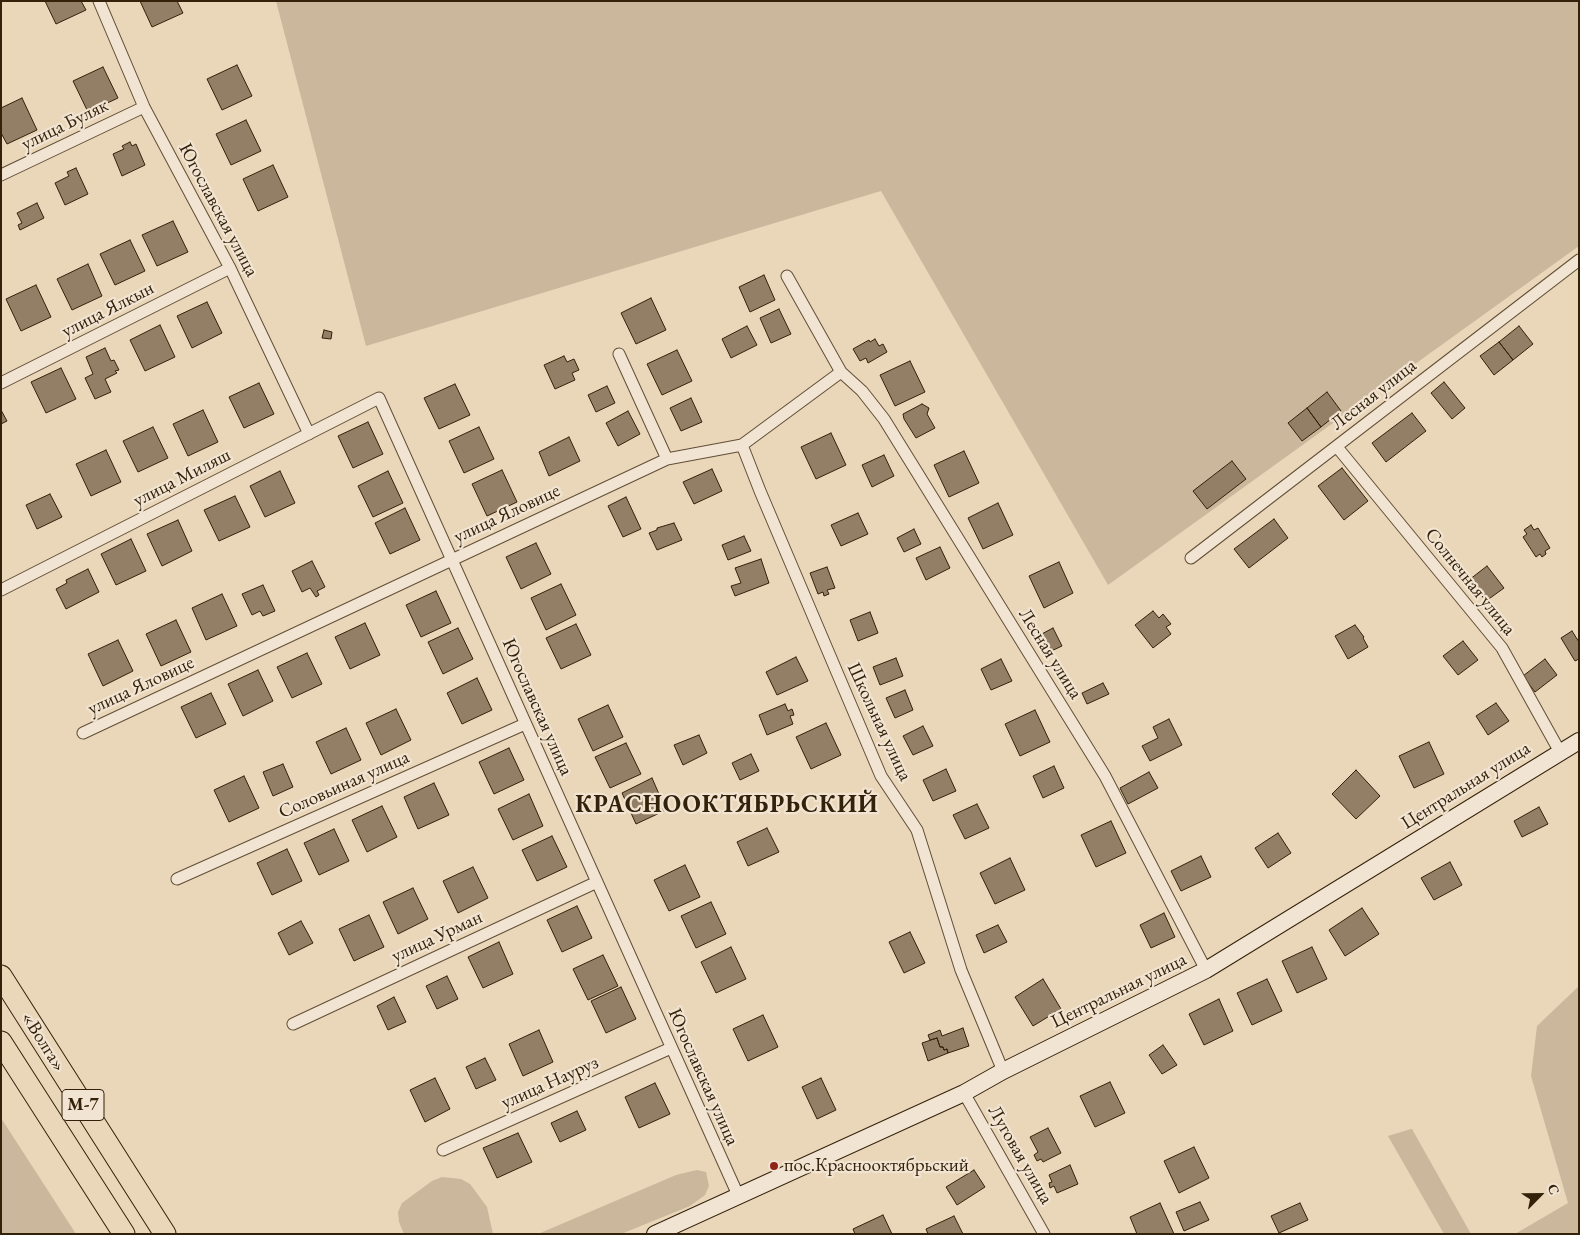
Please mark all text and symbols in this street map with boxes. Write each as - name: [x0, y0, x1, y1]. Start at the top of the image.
- street label: улица Буляк: [18, 94, 112, 156]
- street label: Югославская улица: [173, 139, 263, 281]
- street label: улица Ялкын: [58, 277, 158, 343]
- street label: Лесная улица: [1327, 355, 1421, 435]
- street label: улица Миляш: [130, 444, 234, 512]
- street label: улица Яловице: [450, 479, 564, 549]
- street label: Солнечная улица: [1420, 524, 1520, 640]
- street label: Лесная улица: [1013, 605, 1087, 703]
- street label: Югославская улица: [496, 635, 578, 779]
- street label: улица Яловице: [84, 651, 198, 721]
- street label: Школьная улица: [842, 659, 916, 785]
- street label: Центральная улица: [1397, 737, 1535, 835]
- street label: Соловьиная улица: [275, 746, 413, 824]
- district label: КРАСНООКТЯБРЬСКИЙ: [573, 791, 881, 819]
- street label: улица Урман: [388, 906, 486, 968]
- street label: Центральная улица: [1048, 948, 1190, 1034]
- street label: Югославская улица: [662, 1005, 744, 1149]
- street label: «Волга»: [16, 1008, 70, 1076]
- street label: улица Науруз: [498, 1051, 602, 1115]
- road number: М-7: [62, 1090, 104, 1120]
- street label: Луговая улица: [983, 1102, 1057, 1208]
- place label: пос.Краснооктябрьский: [784, 1155, 969, 1177]
- marker: пос.Краснооктябрьский: [768, 1160, 780, 1172]
- north arrow: [1515, 1170, 1565, 1220]
- text: С: [1544, 1181, 1564, 1197]

